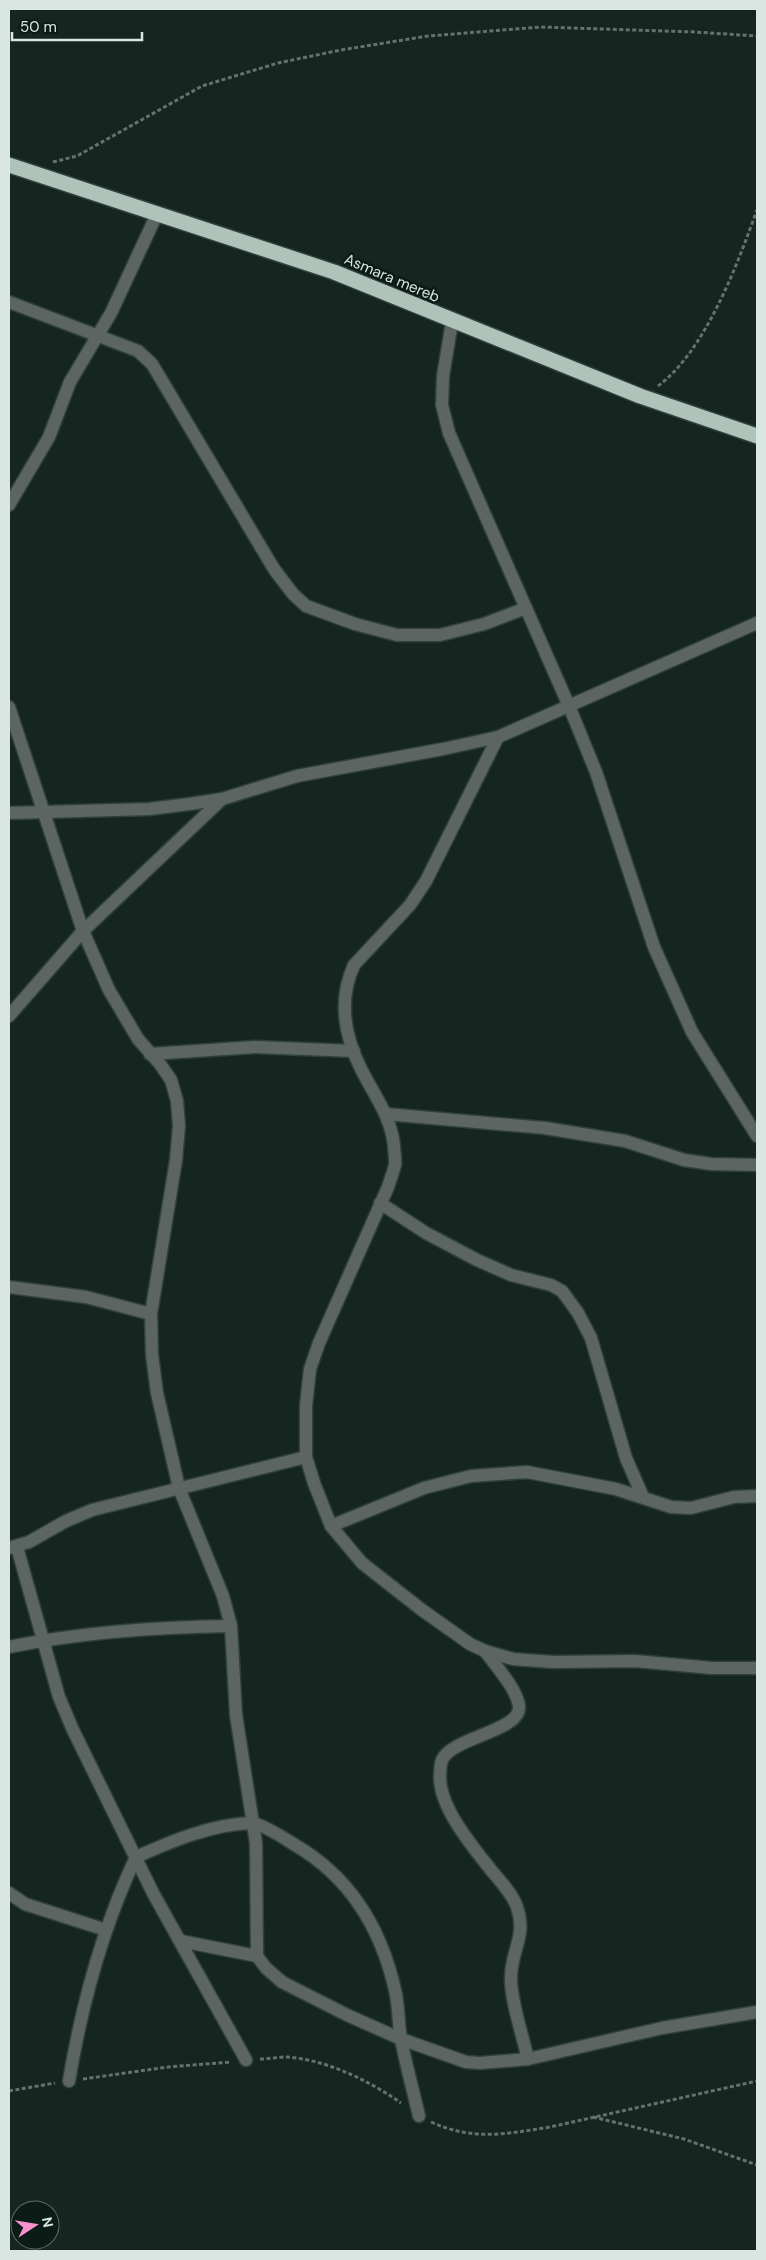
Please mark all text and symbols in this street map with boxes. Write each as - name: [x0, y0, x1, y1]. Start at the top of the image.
- scale bar: [12, 10, 142, 42]
- text: 50 m: [20, 17, 57, 37]
- street label: Asmara mereb: [341, 249, 443, 307]
- north arrow: [10, 2200, 60, 2250]
- text: N: [38, 2215, 58, 2229]

